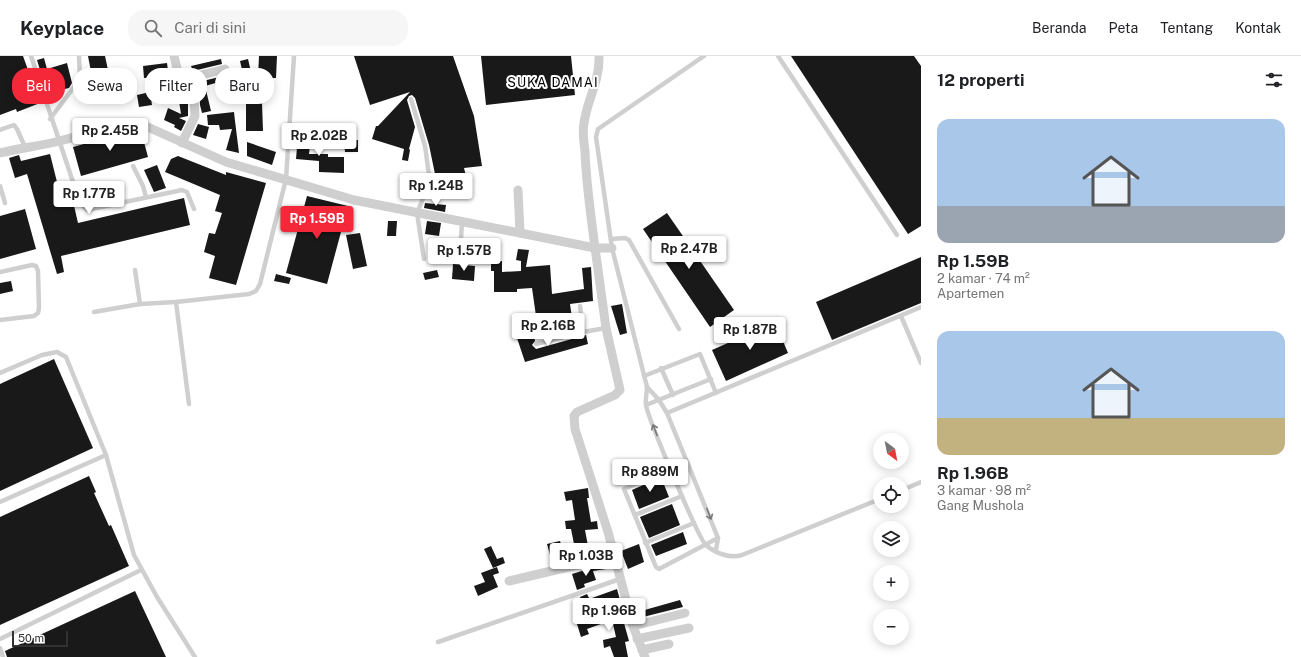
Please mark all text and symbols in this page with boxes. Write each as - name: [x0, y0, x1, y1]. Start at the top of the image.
- search box: [128, 10, 408, 46]
- text: Keyplace: [20, 17, 104, 39]
- icon: search: [142, 17, 164, 39]
- text: Cari di sini: [174, 19, 246, 36]
- text: Beranda: [1032, 20, 1087, 36]
- text: Peta: [1109, 20, 1138, 36]
- text: Tentang: [1160, 20, 1213, 36]
- text: Kontak: [1235, 20, 1281, 36]
- chip: Beli: [12, 68, 65, 104]
- chip: Sewa: [73, 68, 137, 104]
- chip: Filter: [145, 68, 207, 104]
- chip: Baru: [215, 68, 274, 104]
- icon: filters: [1263, 69, 1285, 91]
- text: 12 properti: [937, 70, 1025, 90]
- district label: SUKA DAMAI: [507, 75, 599, 90]
- pin: Rp 2.45B: [69, 118, 151, 152]
- text: Rp 2.45B: [81, 123, 139, 138]
- pin: Rp 2.02B: [278, 123, 360, 157]
- text: Rp 2.02B: [290, 128, 348, 143]
- icon: home: [1075, 145, 1147, 217]
- pin: Rp 1.24B: [395, 173, 477, 207]
- text: Rp 1.24B: [409, 178, 463, 193]
- pin: Rp 1.77B: [48, 181, 130, 215]
- text: Rp 1.77B: [62, 186, 116, 201]
- pin: Rp 1.59B: [276, 206, 358, 240]
- text: Rp 1.59B: [289, 211, 345, 226]
- pin: Rp 2.47B: [648, 236, 730, 270]
- pin: Rp 1.57B: [423, 238, 505, 272]
- text: Rp 2.47B: [660, 241, 718, 256]
- text: Rp 1.57B: [437, 243, 491, 258]
- text: Rp 1.59B: [937, 251, 1009, 271]
- text: 2 kamar · 74 m²: [937, 271, 1030, 286]
- text: Apartemen: [937, 286, 1004, 301]
- pin: Rp 2.16B: [507, 313, 589, 347]
- pin: Rp 1.87B: [709, 317, 791, 351]
- text: Rp 2.16B: [521, 318, 575, 333]
- text: Rp 1.87B: [723, 322, 777, 337]
- icon: home: [1075, 357, 1147, 429]
- one-way arrow: [651, 425, 659, 437]
- north arrow: [873, 433, 909, 469]
- map controls: [873, 433, 909, 645]
- pin: Rp 889M: [613, 459, 687, 493]
- text: Rp 1.96B: [937, 463, 1009, 483]
- text: Rp 889M: [621, 464, 679, 479]
- button: locate: [873, 477, 909, 513]
- text: 3 kamar · 98 m²: [937, 483, 1031, 498]
- text: Gang Mushola: [937, 498, 1024, 513]
- one-way arrow: [705, 508, 713, 520]
- button: layers: [873, 521, 909, 557]
- pin: Rp 1.03B: [545, 543, 627, 577]
- text: Rp 1.03B: [559, 548, 613, 563]
- button: +: [873, 565, 909, 601]
- pin: Rp 1.96B: [568, 598, 650, 632]
- text: Rp 1.96B: [582, 603, 636, 618]
- button: −: [873, 609, 909, 645]
- scale bar: [12, 629, 68, 648]
- text: 50 m: [18, 632, 44, 644]

